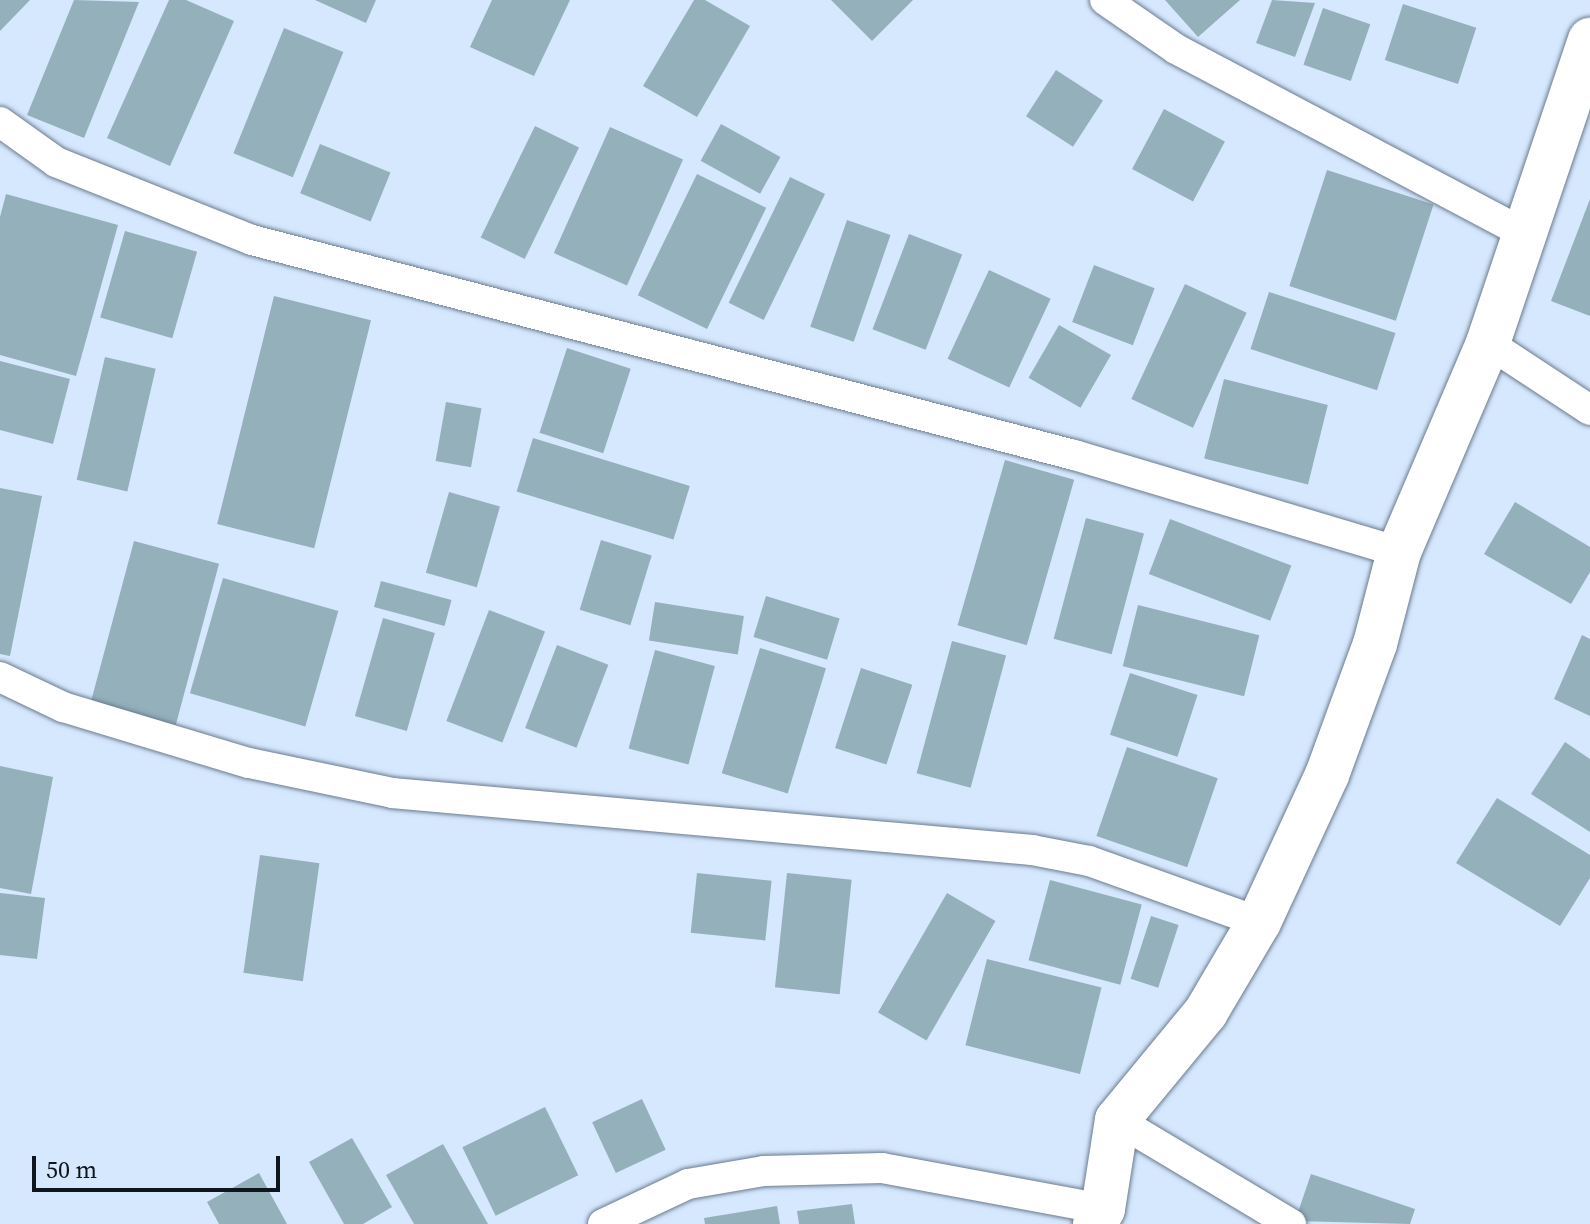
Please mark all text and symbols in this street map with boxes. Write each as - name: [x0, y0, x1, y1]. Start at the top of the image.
- scale bar: [36, 1140, 284, 1190]
- text: 50 m: [46, 1153, 97, 1186]

